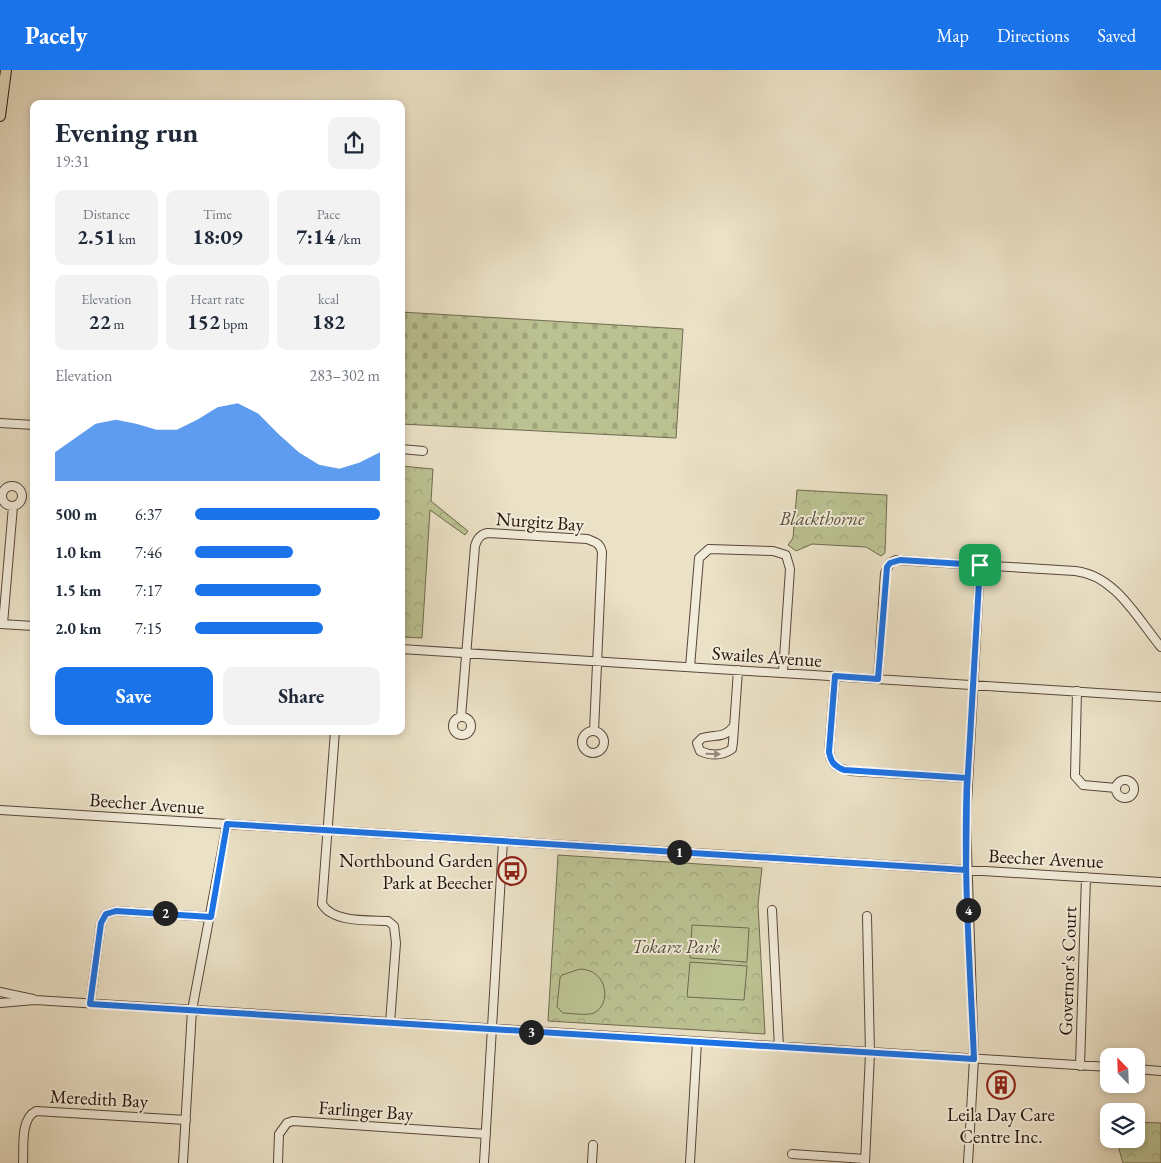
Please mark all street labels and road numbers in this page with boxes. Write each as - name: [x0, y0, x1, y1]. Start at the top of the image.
- street label: Nurgitz Bay: [495, 506, 585, 537]
- street label: Swailes Avenue: [711, 640, 823, 673]
- street label: Beecher Avenue: [89, 787, 205, 820]
- street label: Beecher Avenue: [988, 843, 1104, 874]
- street label: Governor's Court: [1053, 906, 1082, 1036]
- street label: Meredith Bay: [49, 1083, 149, 1114]
- street label: Farlinger Bay: [318, 1095, 415, 1126]

